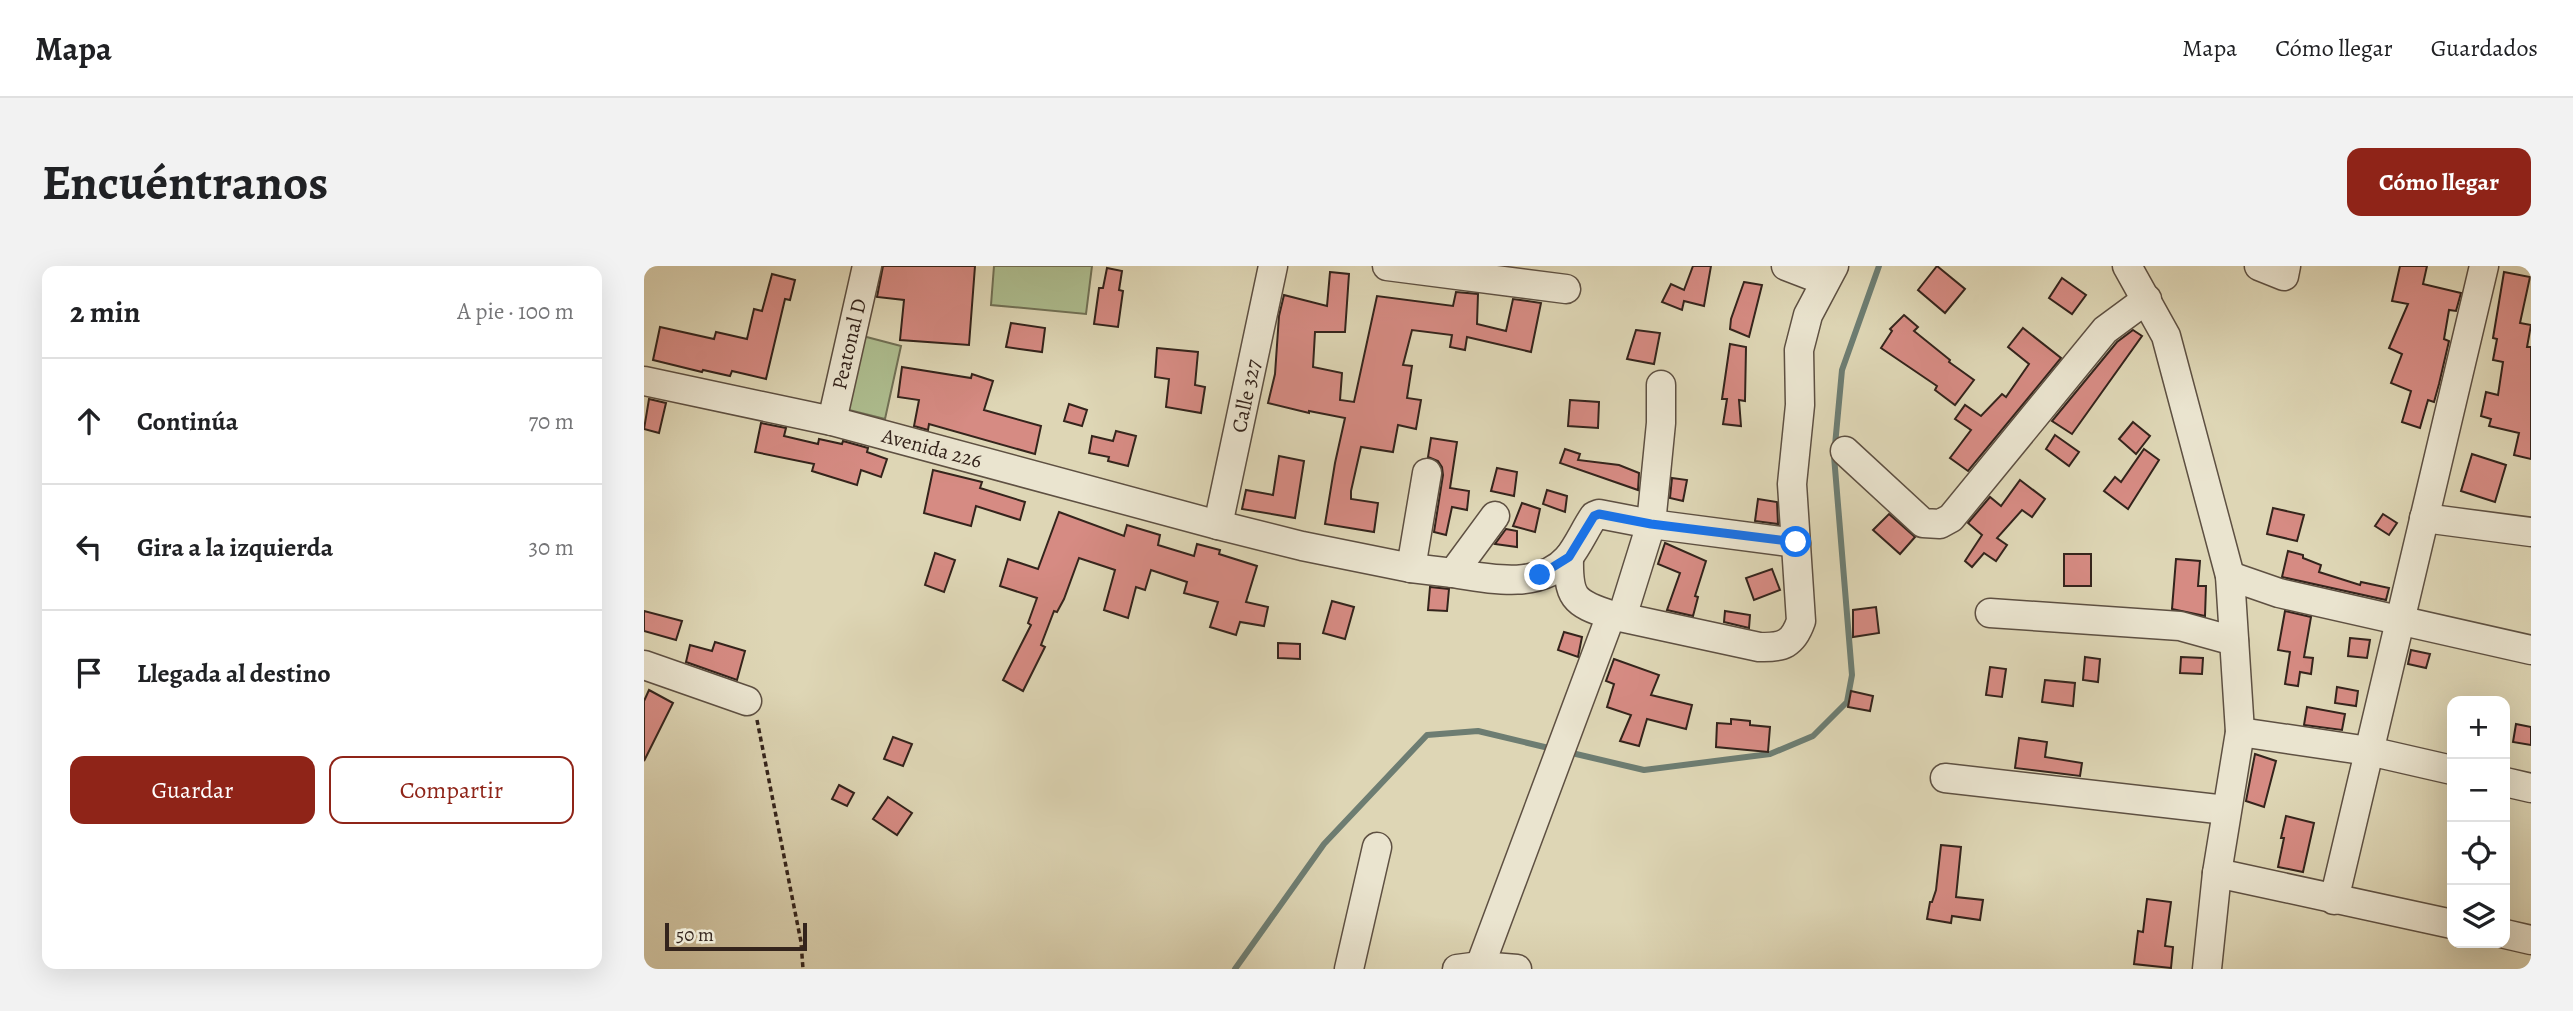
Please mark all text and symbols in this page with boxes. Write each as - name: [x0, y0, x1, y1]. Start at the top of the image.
- text: Mapa: [35, 26, 112, 71]
- text: Mapa: [2182, 32, 2237, 64]
- text: Cómo llegar: [2275, 32, 2393, 64]
- text: Guardados: [2431, 32, 2538, 64]
- button: Cómo llegar: [2347, 148, 2531, 216]
- text: Encuéntranos: [42, 149, 328, 216]
- text: 2 min: [70, 292, 140, 332]
- text: A pie · 100 m: [457, 296, 574, 327]
- street label: Peatonal D: [825, 296, 873, 392]
- street label: Calle 327: [1225, 357, 1267, 435]
- icon: ahead: [70, 402, 108, 440]
- text: Continúa: [137, 404, 238, 439]
- text: 70 m: [528, 406, 574, 437]
- street label: Avenida 226: [878, 421, 985, 475]
- route start: [1780, 526, 1811, 557]
- icon: left: [70, 528, 108, 566]
- text: Gira a la izquierda: [137, 530, 333, 565]
- text: 30 m: [528, 532, 574, 563]
- route end: [1524, 559, 1555, 590]
- icon: arrive: [70, 654, 108, 692]
- text: Llegada al destino: [137, 656, 331, 691]
- map controls: [2447, 696, 2510, 948]
- button: +: [2447, 696, 2510, 759]
- button: Guardar: [70, 756, 315, 824]
- button: Compartir: [329, 756, 574, 824]
- button: −: [2447, 759, 2510, 822]
- button: locate: [2447, 822, 2510, 885]
- button: layers: [2447, 885, 2510, 948]
- scale bar: [665, 920, 807, 952]
- text: 50 m: [676, 922, 714, 948]

